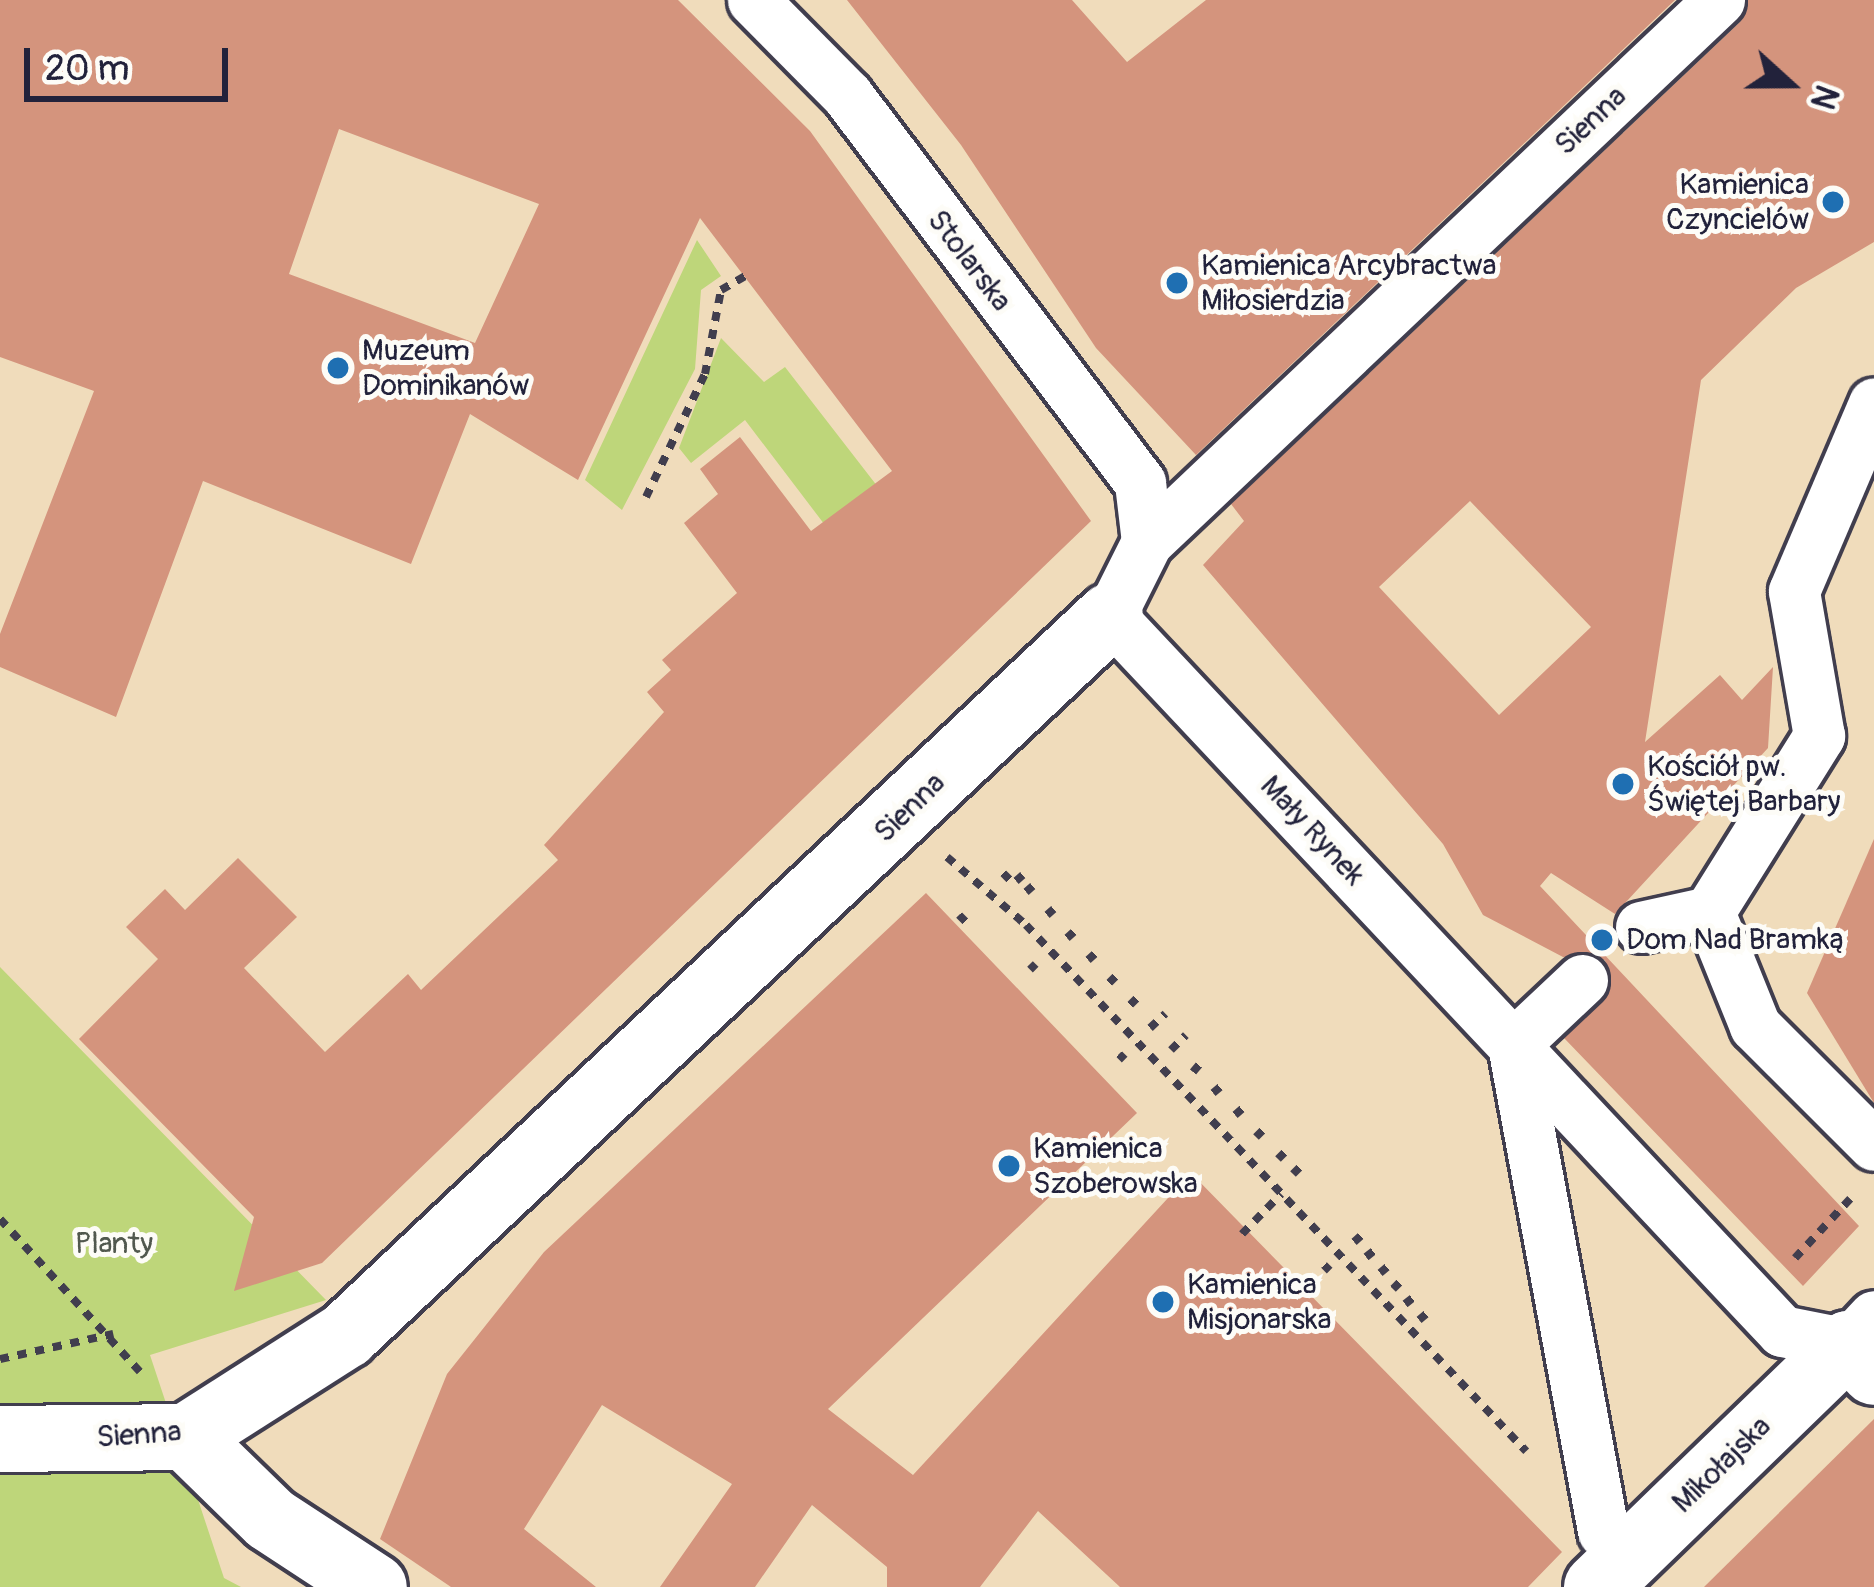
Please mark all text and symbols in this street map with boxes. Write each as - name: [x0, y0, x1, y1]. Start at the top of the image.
- scale bar: [30, 24, 234, 98]
- north arrow: [1730, 24, 1850, 144]
- text: 20 m: [45, 46, 130, 91]
- street label: Sienna: [1548, 79, 1634, 163]
- text: N: [1801, 79, 1847, 115]
- place label: Kamienica Czyncielów: [1666, 167, 1809, 237]
- marker: Kamienica Czyncielów: [1820, 189, 1846, 215]
- street label: Stolarska: [919, 203, 1019, 319]
- place label: Kamienica Arcybractwa Miłosierdzia: [1201, 248, 1496, 318]
- marker: Kamienica Arcybractwa Miłosierdzia: [1164, 270, 1190, 296]
- place label: Muzeum Dominikanów: [362, 333, 529, 404]
- marker: Muzeum Dominikanów: [325, 355, 351, 381]
- place label: Kościół pw. Świętej Barbary: [1647, 749, 1840, 819]
- street label: Sienna: [867, 766, 953, 850]
- street label: Mały Rynek: [1252, 769, 1372, 893]
- marker: Kościół pw. Świętej Barbary: [1610, 771, 1636, 797]
- place label: Dom Nad Bramką: [1626, 922, 1845, 958]
- marker: Dom Nad Bramką: [1589, 927, 1615, 953]
- place label: Kamienica Szoberowska: [1033, 1131, 1198, 1202]
- marker: Kamienica Szoberowska: [996, 1153, 1022, 1179]
- park label: Planty: [75, 1226, 153, 1262]
- place label: Kamienica Misjonarska: [1187, 1267, 1332, 1338]
- marker: Kamienica Misjonarska: [1150, 1289, 1176, 1315]
- street label: Mikołajska: [1665, 1409, 1779, 1521]
- street label: Sienna: [95, 1414, 183, 1456]

